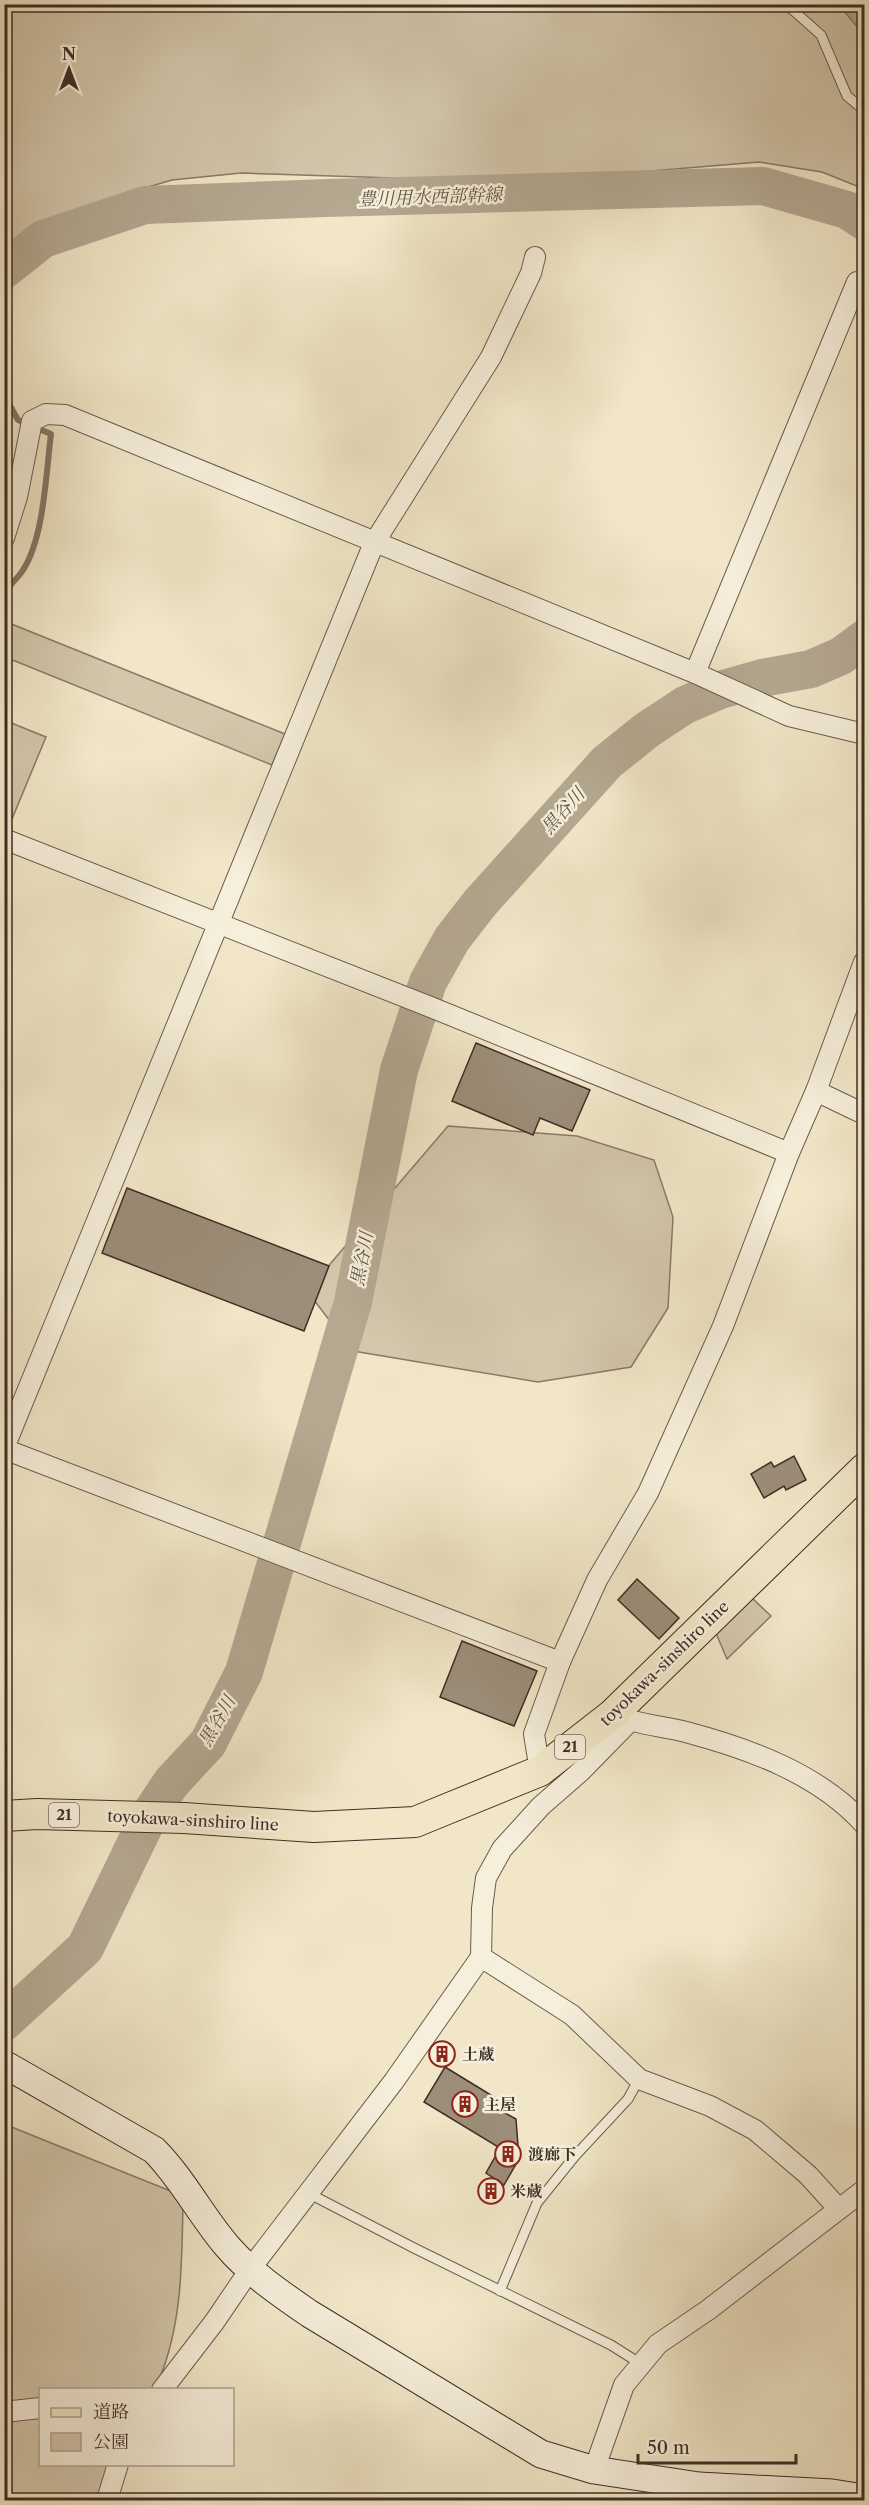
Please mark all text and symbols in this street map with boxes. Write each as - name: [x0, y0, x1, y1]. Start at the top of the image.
- north arrow: [39, 39, 99, 99]
- text: N: [62, 44, 76, 64]
- water label: 豊川用水西部幹線: [358, 183, 504, 211]
- water label: 黒谷川: [537, 782, 591, 838]
- water label: 黒谷川: [346, 1228, 378, 1288]
- street label: toyokawa-sinshiro line: [595, 1596, 733, 1730]
- water label: 黒谷川: [194, 1690, 241, 1750]
- road number: 21: [555, 1735, 585, 1759]
- road number: 21: [49, 1803, 79, 1827]
- street label: toyokawa-sinshiro line: [107, 1806, 279, 1834]
- building icon: 土蔵: [427, 2039, 457, 2069]
- place label: 土蔵: [462, 2044, 494, 2064]
- building icon: 主屋: [450, 2089, 480, 2119]
- place label: 主屋: [484, 2094, 516, 2114]
- building icon: 渡廊下: [493, 2139, 523, 2169]
- place label: 渡廊下: [528, 2144, 576, 2164]
- building icon: 米蔵: [476, 2176, 506, 2206]
- place label: 米蔵: [510, 2181, 542, 2201]
- legend: [39, 2388, 234, 2466]
- text: 道路: [93, 2401, 129, 2423]
- scale bar: [638, 2427, 796, 2465]
- text: 公園: [93, 2431, 129, 2453]
- text: 50 m: [647, 2437, 690, 2459]

